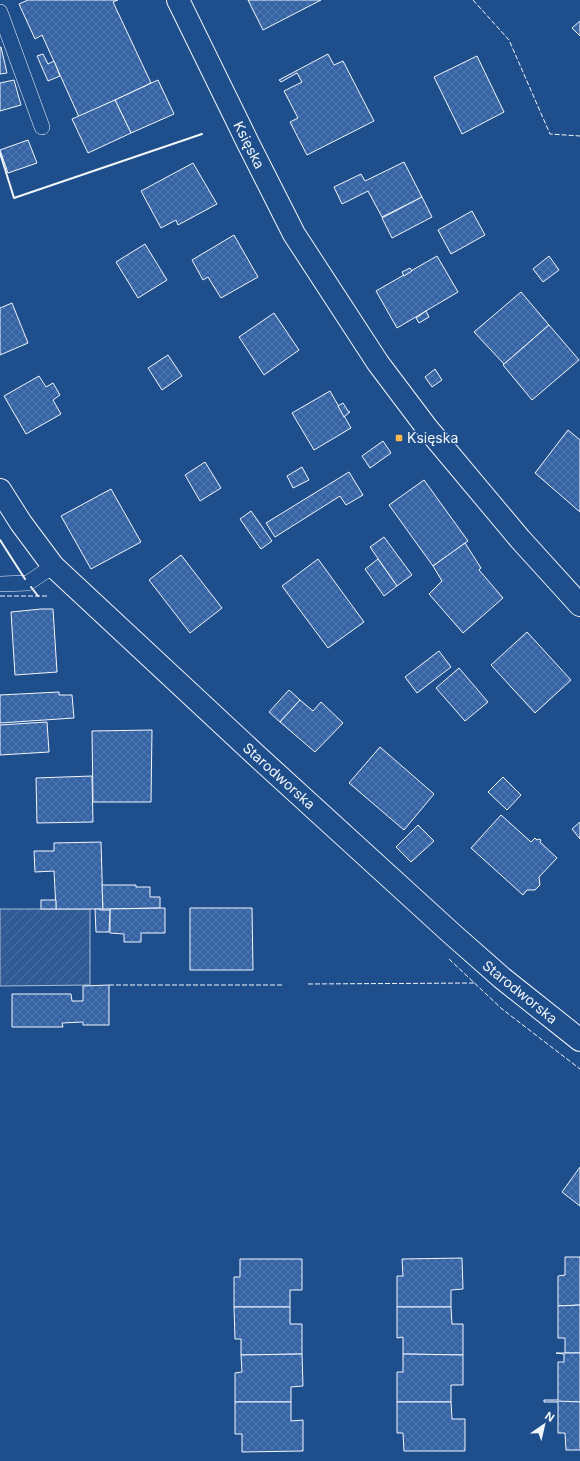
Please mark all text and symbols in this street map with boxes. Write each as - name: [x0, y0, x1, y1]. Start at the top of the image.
- street label: Księska: [230, 118, 269, 171]
- place label: Księska: [407, 429, 458, 446]
- marker: Księska: [394, 433, 404, 443]
- street label: Starodworska: [240, 739, 319, 812]
- street label: Starodworska: [479, 956, 561, 1027]
- north arrow: [524, 1405, 564, 1445]
- text: N: [542, 1409, 557, 1425]

